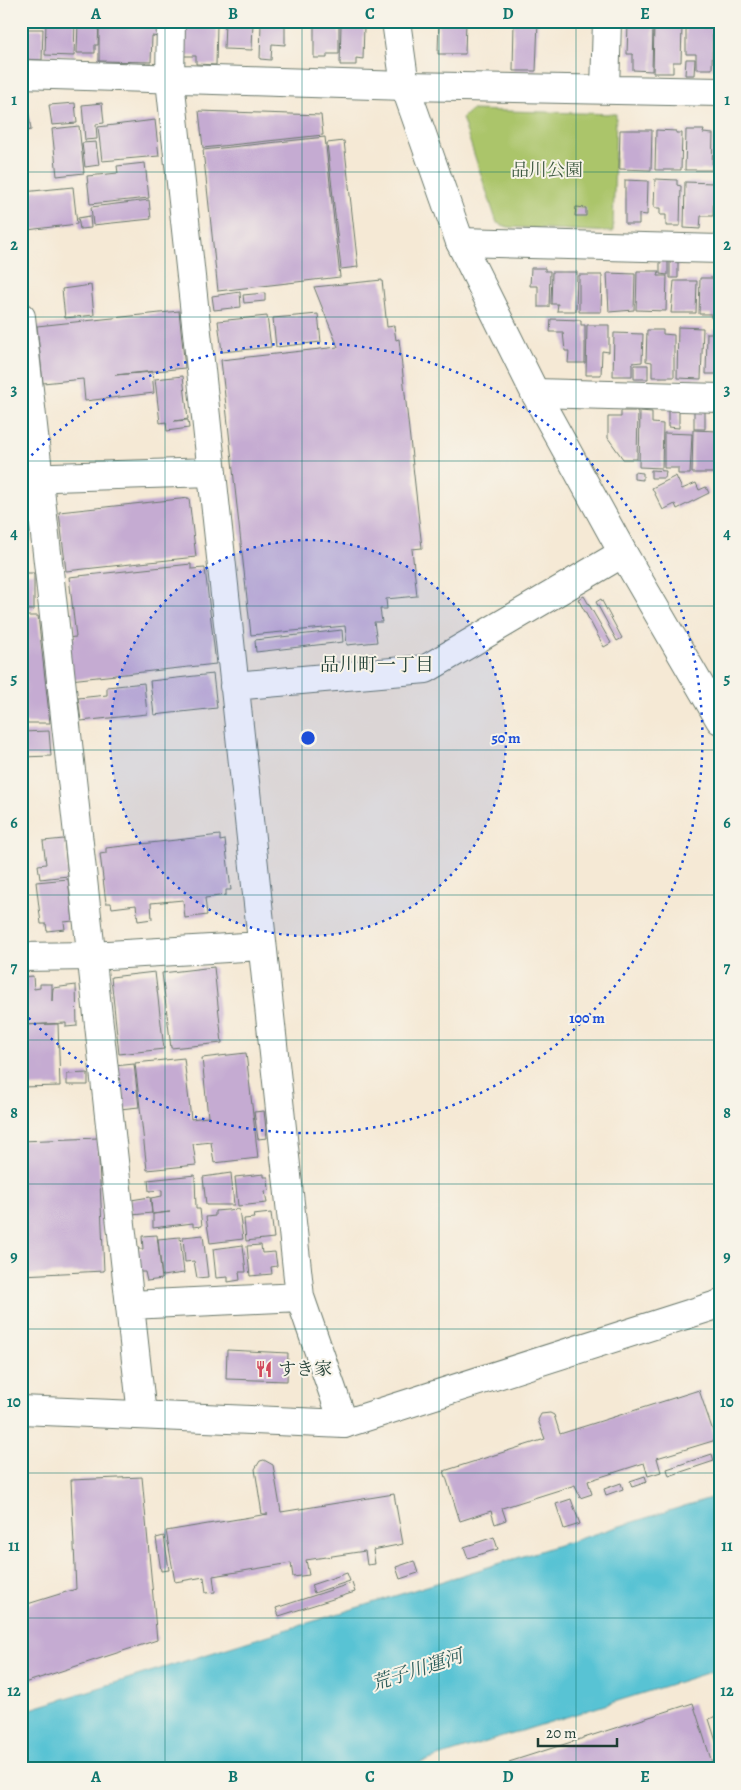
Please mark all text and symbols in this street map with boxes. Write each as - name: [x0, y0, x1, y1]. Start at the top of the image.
- text: A: [90, 3, 102, 25]
- text: B: [228, 3, 238, 25]
- text: C: [365, 3, 375, 25]
- text: D: [502, 3, 514, 25]
- text: E: [640, 3, 650, 25]
- text: 1: [11, 89, 17, 111]
- text: 1: [724, 89, 730, 111]
- park label: 品川公園: [511, 158, 583, 182]
- text: 2: [10, 234, 18, 256]
- text: 2: [723, 234, 731, 256]
- text: 3: [11, 379, 18, 401]
- text: 3: [724, 379, 731, 401]
- text: 4: [10, 523, 18, 545]
- text: 4: [723, 523, 731, 545]
- district label: 品川町一丁目: [320, 652, 434, 678]
- text: 5: [11, 668, 18, 690]
- text: 5: [724, 668, 731, 690]
- text: 50 m: [491, 728, 521, 748]
- centre of rings: [299, 729, 317, 747]
- text: 6: [10, 812, 18, 834]
- text: 6: [723, 812, 731, 834]
- text: 7: [11, 957, 18, 979]
- text: 7: [724, 957, 731, 979]
- text: 100 m: [569, 1008, 605, 1028]
- text: 8: [10, 1102, 18, 1124]
- text: 8: [723, 1102, 731, 1124]
- text: 9: [10, 1246, 18, 1268]
- text: 9: [723, 1246, 731, 1268]
- place label: すき家: [278, 1357, 332, 1381]
- restaurant icon: すき家: [254, 1359, 274, 1379]
- text: 10: [7, 1391, 21, 1413]
- text: 10: [720, 1391, 734, 1413]
- text: 11: [8, 1535, 20, 1557]
- text: 11: [721, 1535, 733, 1557]
- water label: 荒子川運河: [368, 1642, 469, 1697]
- text: 12: [7, 1680, 21, 1702]
- text: 12: [720, 1680, 734, 1702]
- scale bar: [538, 1715, 617, 1747]
- text: 20 m: [546, 1723, 577, 1743]
- text: A: [90, 1766, 102, 1788]
- text: B: [228, 1766, 238, 1788]
- text: C: [365, 1766, 375, 1788]
- text: D: [502, 1766, 514, 1788]
- text: E: [640, 1766, 650, 1788]

